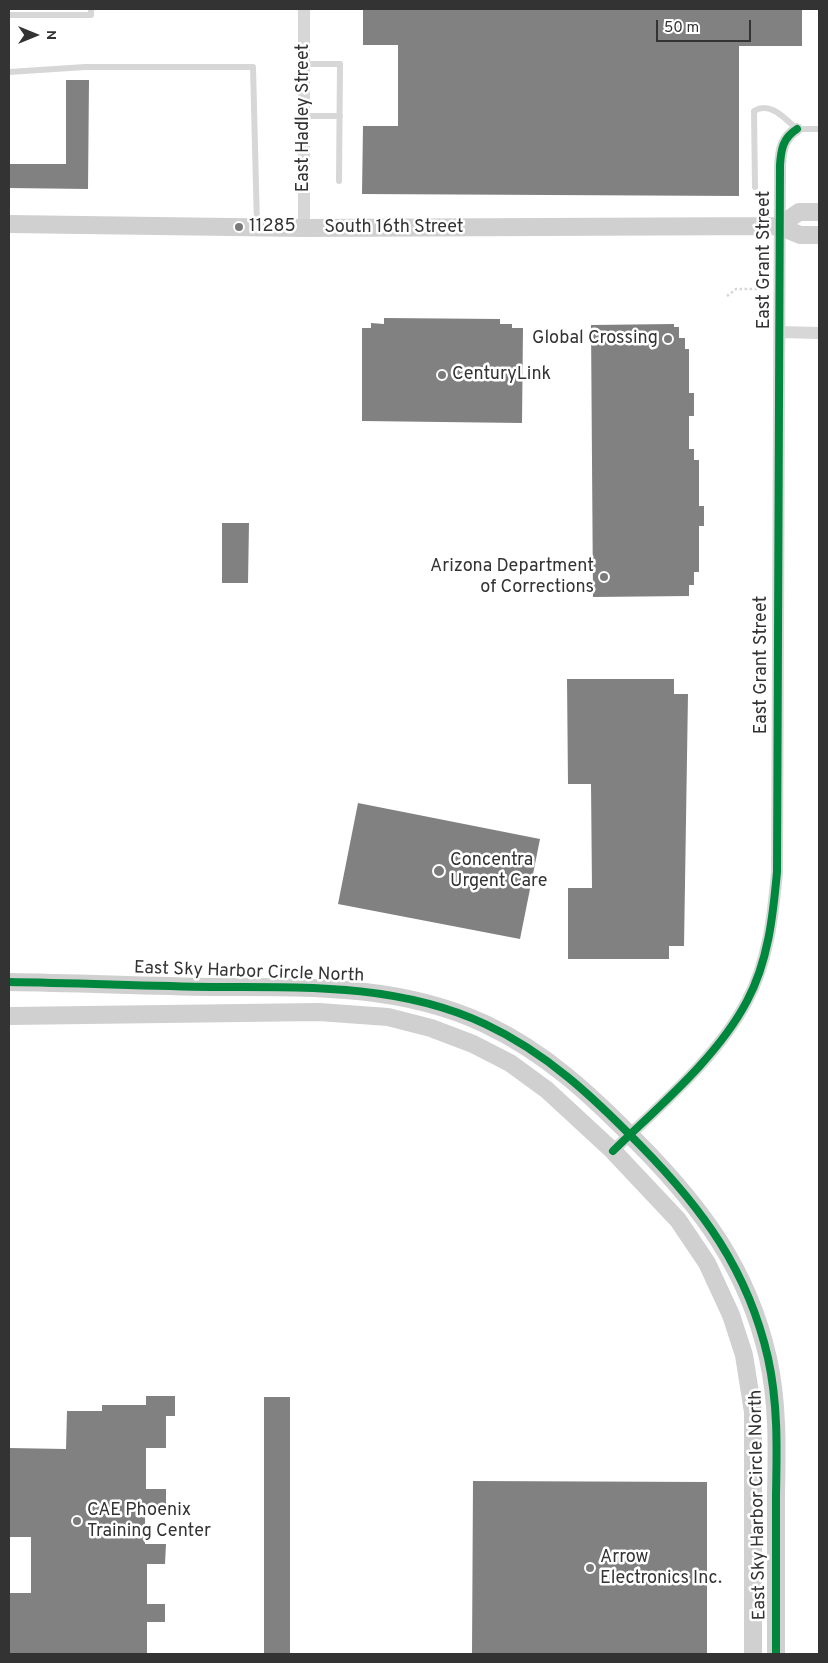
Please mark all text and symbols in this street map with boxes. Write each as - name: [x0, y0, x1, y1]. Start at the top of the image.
- north arrow: [10, 10, 60, 60]
- scale bar: [658, 10, 753, 42]
- text: 50 m: [664, 19, 699, 38]
- text: N: [42, 30, 59, 40]
- street label: East Hadley Street: [293, 44, 315, 192]
- street label: East Grant Street: [754, 191, 776, 329]
- place label: 11285: [249, 216, 296, 238]
- street label: South 16th Street: [324, 217, 464, 239]
- marker: 11285: [233, 221, 245, 233]
- place label: Global Crossing: [532, 328, 658, 350]
- marker: Global Crossing: [662, 333, 674, 345]
- place label: CenturyLink: [452, 364, 551, 386]
- marker: CenturyLink: [436, 369, 448, 381]
- place label: Arizona Department of Corrections: [430, 556, 594, 598]
- marker: Arizona Department of Corrections: [598, 571, 610, 583]
- street label: East Grant Street: [751, 596, 773, 734]
- place label: Concentra Urgent Care: [450, 850, 547, 892]
- marker: Concentra Urgent Care: [432, 864, 446, 878]
- street label: East Sky Harbor Circle North: [133, 958, 365, 988]
- street label: East Sky Harbor Circle North: [746, 1390, 772, 1620]
- place label: CAE Phoenix Training Center: [87, 1500, 211, 1542]
- marker: CAE Phoenix Training Center: [71, 1515, 83, 1527]
- place label: Arrow Electronics Inc.: [600, 1547, 722, 1590]
- marker: Arrow Electronics Inc.: [584, 1562, 596, 1574]

